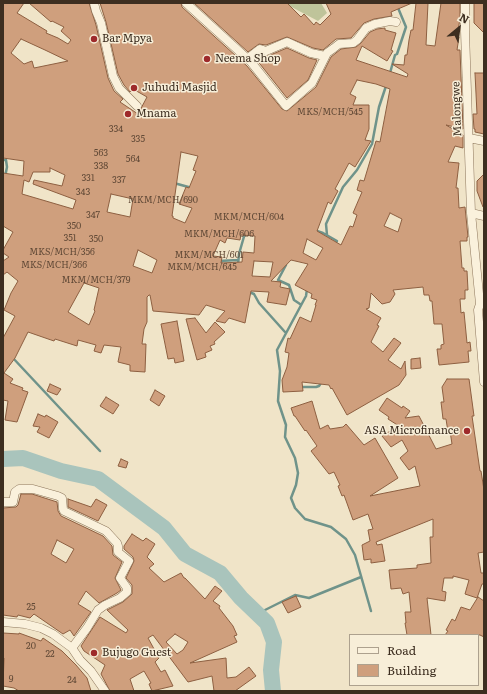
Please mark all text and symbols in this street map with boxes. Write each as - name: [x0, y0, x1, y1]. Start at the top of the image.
- north arrow: [439, 8, 479, 48]
- text: N: [457, 8, 473, 27]
- place label: Bar Mpya: [102, 32, 152, 46]
- marker: Bar Mpya: [89, 34, 99, 44]
- place label: Neema Shop: [215, 52, 281, 66]
- marker: Neema Shop: [202, 54, 212, 64]
- place label: Juhudi Masjid: [142, 81, 217, 95]
- street label: Malongwe: [449, 81, 465, 137]
- marker: Juhudi Masjid: [129, 83, 139, 93]
- place label: Mnama: [136, 107, 176, 121]
- house number: MKS/MCH/545: [297, 107, 363, 117]
- marker: Mnama: [123, 109, 133, 119]
- house number: 334: [109, 124, 123, 134]
- house number: 335: [131, 134, 145, 144]
- house number: 563: [94, 148, 108, 158]
- house number: 564: [126, 154, 140, 164]
- house number: 338: [94, 161, 108, 171]
- house number: 331: [81, 173, 95, 183]
- house number: 337: [112, 175, 126, 185]
- house number: 343: [76, 187, 90, 197]
- house number: MKM/MCH/690: [128, 195, 198, 205]
- house number: 347: [86, 210, 100, 220]
- house number: MKM/MCH/604: [214, 212, 284, 222]
- house number: 350: [67, 221, 81, 231]
- house number: MKM/MCH/606: [184, 229, 254, 239]
- house number: 351: [63, 233, 77, 243]
- house number: 350: [89, 234, 103, 244]
- house number: MKS/MCH/356: [29, 247, 95, 257]
- house number: MKM/MCH/601: [174, 250, 244, 260]
- house number: MKS/MCH/366: [21, 260, 87, 270]
- house number: MKM/MCH/645: [167, 262, 237, 272]
- house number: MKM/MCH/379: [61, 275, 131, 285]
- place label: ASA Microfinance: [364, 424, 459, 438]
- marker: ASA Microfinance: [462, 426, 472, 436]
- house number: 25: [26, 602, 36, 612]
- legend: [349, 634, 479, 686]
- house number: 20: [26, 641, 36, 651]
- text: Road: [387, 641, 416, 659]
- place label: Bujugo Guest: [102, 646, 171, 660]
- marker: Bujugo Guest: [89, 648, 99, 658]
- house number: 22: [45, 649, 55, 659]
- text: Building: [387, 661, 436, 679]
- house number: 9: [9, 674, 13, 684]
- house number: 24: [67, 675, 77, 685]

